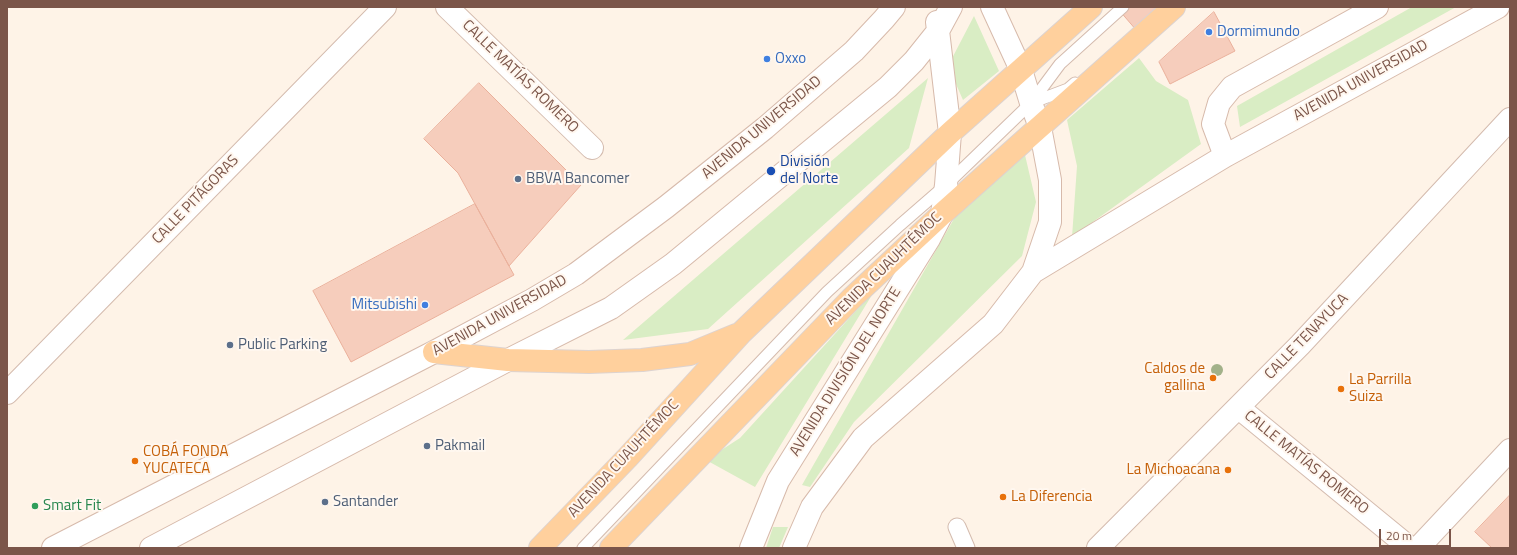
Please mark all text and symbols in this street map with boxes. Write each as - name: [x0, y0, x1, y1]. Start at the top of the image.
- street label: CALLE MATÍAS ROMERO: [458, 17, 582, 137]
- place label: Dormimundo: [1217, 23, 1300, 41]
- marker: Dormimundo: [1204, 27, 1214, 37]
- street label: AVENIDA UNIVERSIDAD: [1291, 37, 1431, 125]
- place label: Oxxo: [775, 50, 806, 68]
- marker: Oxxo: [762, 54, 772, 64]
- street label: AVENIDA UNIVERSIDAD: [698, 73, 826, 183]
- street label: CALLE PITÁGORAS: [149, 152, 243, 248]
- place label: División del Norte: [780, 153, 838, 188]
- marker: División del Norte: [765, 165, 777, 177]
- place label: BBVA Bancomer: [526, 170, 629, 188]
- marker: BBVA Bancomer: [513, 174, 523, 184]
- street label: AVENIDA CUAUHTÉMOC: [822, 209, 946, 329]
- street label: AVENIDA UNIVERSIDAD: [430, 272, 570, 360]
- street label: AVENIDA DIVISIÓN DEL NORTE: [786, 284, 906, 460]
- street label: CALLE TENAYUCA: [1261, 290, 1353, 384]
- place label: Mitsubishi: [351, 296, 417, 314]
- marker: Mitsubishi: [420, 300, 430, 310]
- place label: Public Parking: [238, 336, 327, 354]
- marker: Public Parking: [225, 340, 235, 350]
- place label: Caldos de gallina: [1144, 360, 1205, 395]
- place label: La Parrilla Suiza: [1349, 371, 1411, 406]
- marker: Caldos de gallina: [1208, 373, 1218, 383]
- marker: La Parrilla Suiza: [1336, 384, 1346, 394]
- street label: AVENIDA CUAUHTÉMOC: [565, 396, 683, 522]
- street label: CALLE MATÍAS ROMERO: [1240, 407, 1372, 519]
- place label: Pakmail: [435, 437, 485, 455]
- marker: Pakmail: [422, 441, 432, 451]
- place label: COBÁ FONDA YUCATECA: [143, 443, 228, 478]
- marker: COBÁ FONDA YUCATECA: [130, 456, 140, 466]
- place label: La Michoacana: [1126, 461, 1220, 479]
- marker: La Michoacana: [1223, 465, 1233, 475]
- place label: La Diferencia: [1011, 488, 1092, 506]
- marker: La Diferencia: [998, 492, 1008, 502]
- place label: Santander: [333, 493, 398, 511]
- place label: Smart Fit: [43, 497, 101, 515]
- marker: Santander: [320, 497, 330, 507]
- marker: Smart Fit: [30, 501, 40, 511]
- scale bar: [1381, 521, 1453, 547]
- text: 20 m: [1386, 526, 1412, 545]

